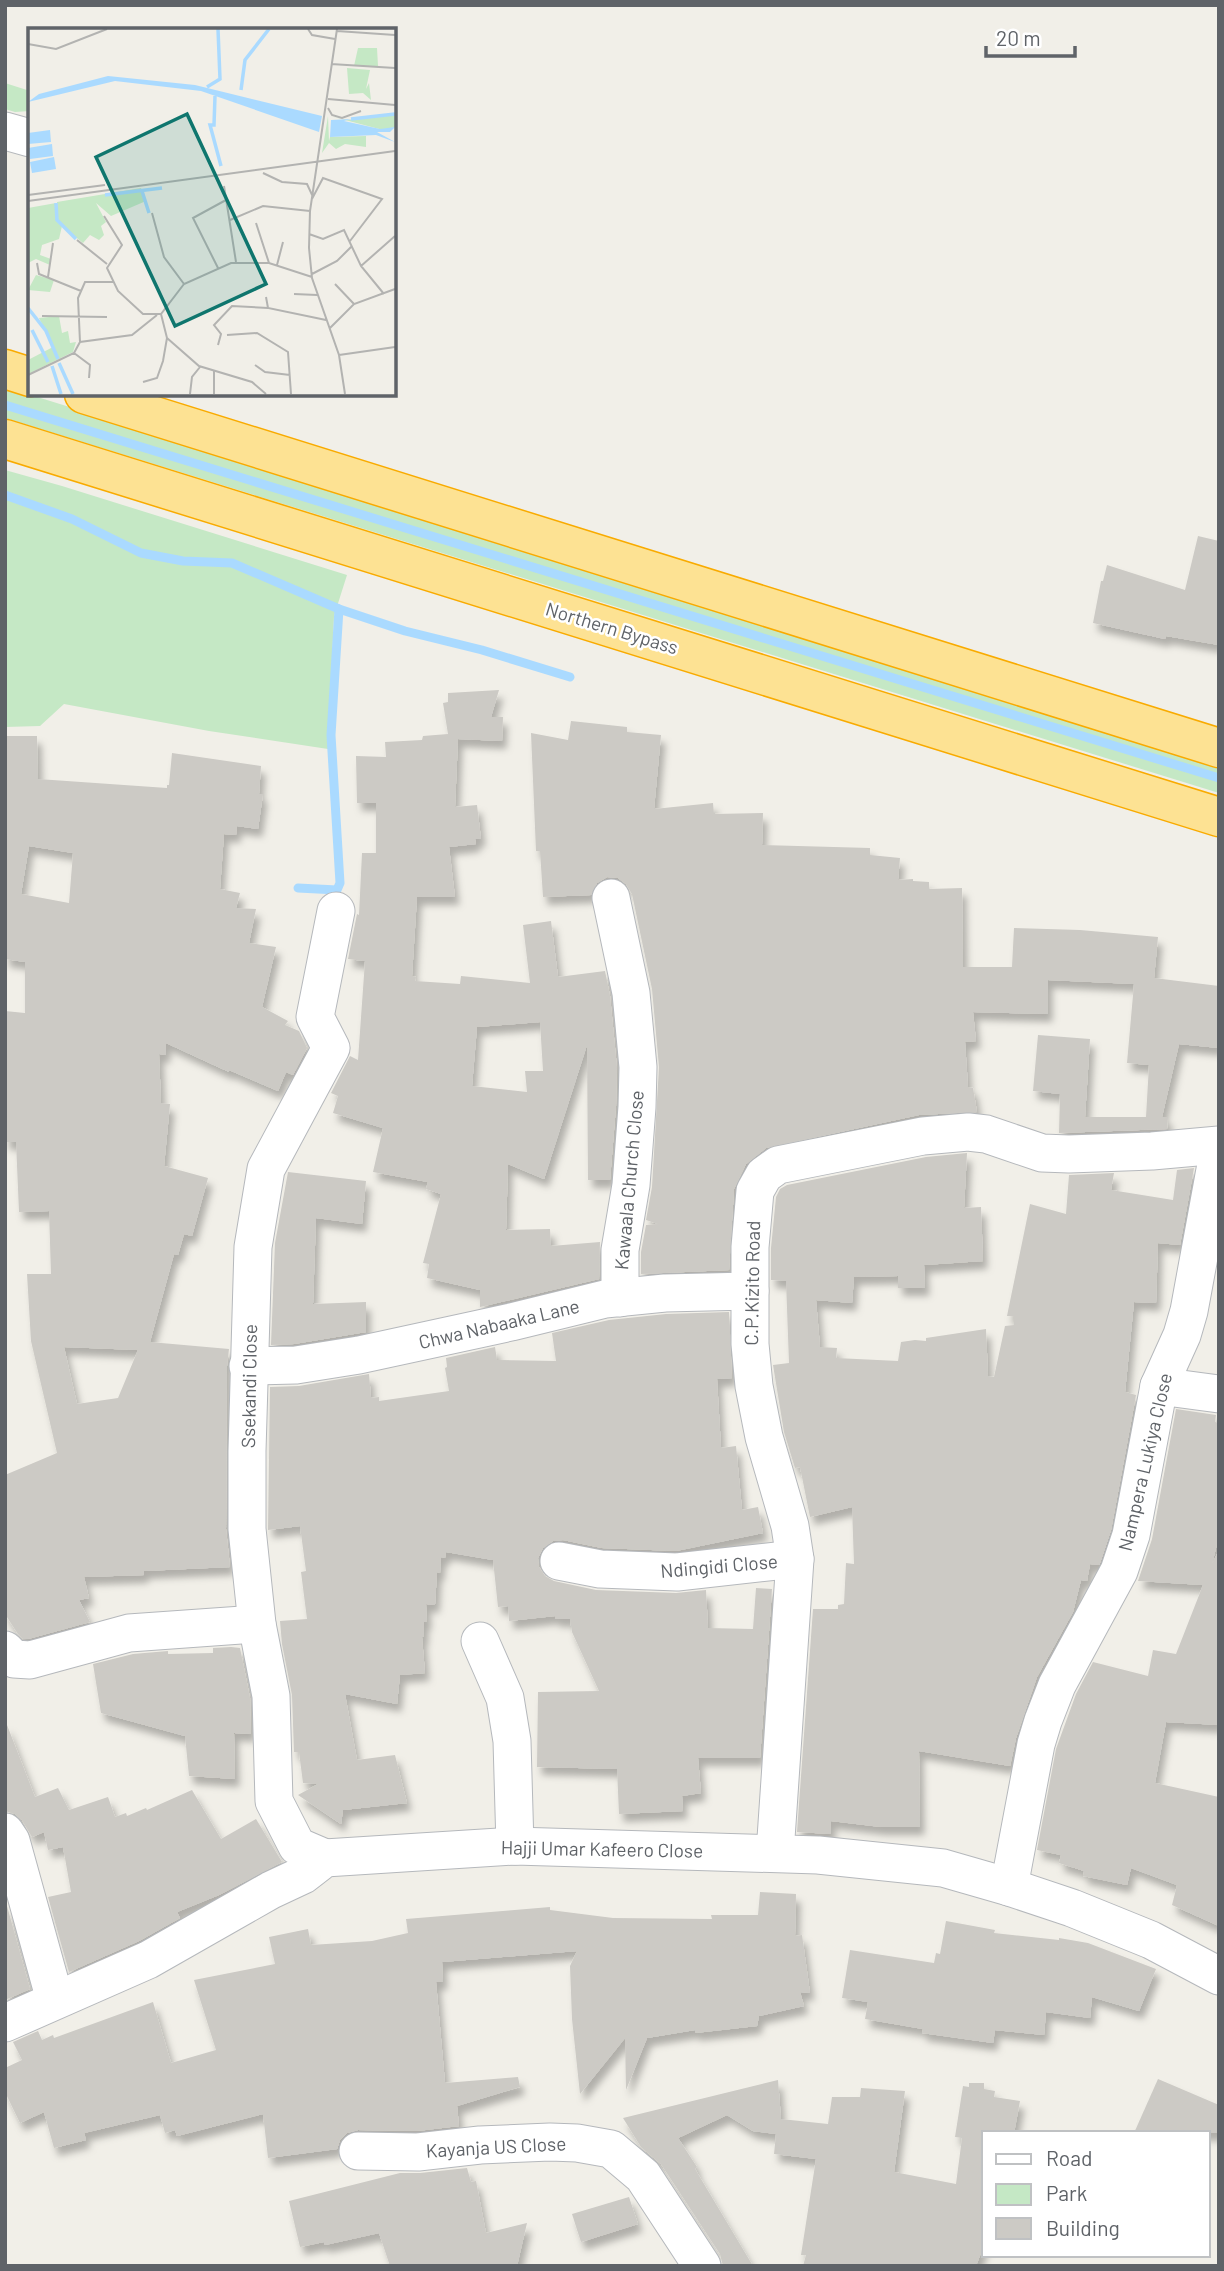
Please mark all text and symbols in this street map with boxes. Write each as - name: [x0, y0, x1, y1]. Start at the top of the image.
- scale bar: [986, 14, 1075, 58]
- text: 20 m: [996, 25, 1041, 50]
- inset map: [28, 28, 396, 396]
- street label: Northern Bypass: [543, 596, 681, 659]
- street label: Kawaala Church Close: [609, 1089, 648, 1271]
- street label: C.P.Kizito Road: [739, 1220, 764, 1346]
- street label: Chwa Nabaaka Lane: [416, 1294, 582, 1353]
- street label: Ssekandi Close: [236, 1324, 261, 1448]
- street label: Nampera Lukiya Close: [1113, 1371, 1176, 1553]
- street label: Ndingidi Close: [659, 1549, 779, 1582]
- street label: Hajji Umar Kafeero Close: [501, 1835, 703, 1862]
- street label: Kayanja US Close: [425, 2131, 567, 2162]
- legend: [982, 2131, 1210, 2257]
- text: Road: [1046, 2145, 1092, 2170]
- text: Park: [1046, 2180, 1087, 2205]
- text: Building: [1046, 2215, 1120, 2240]

